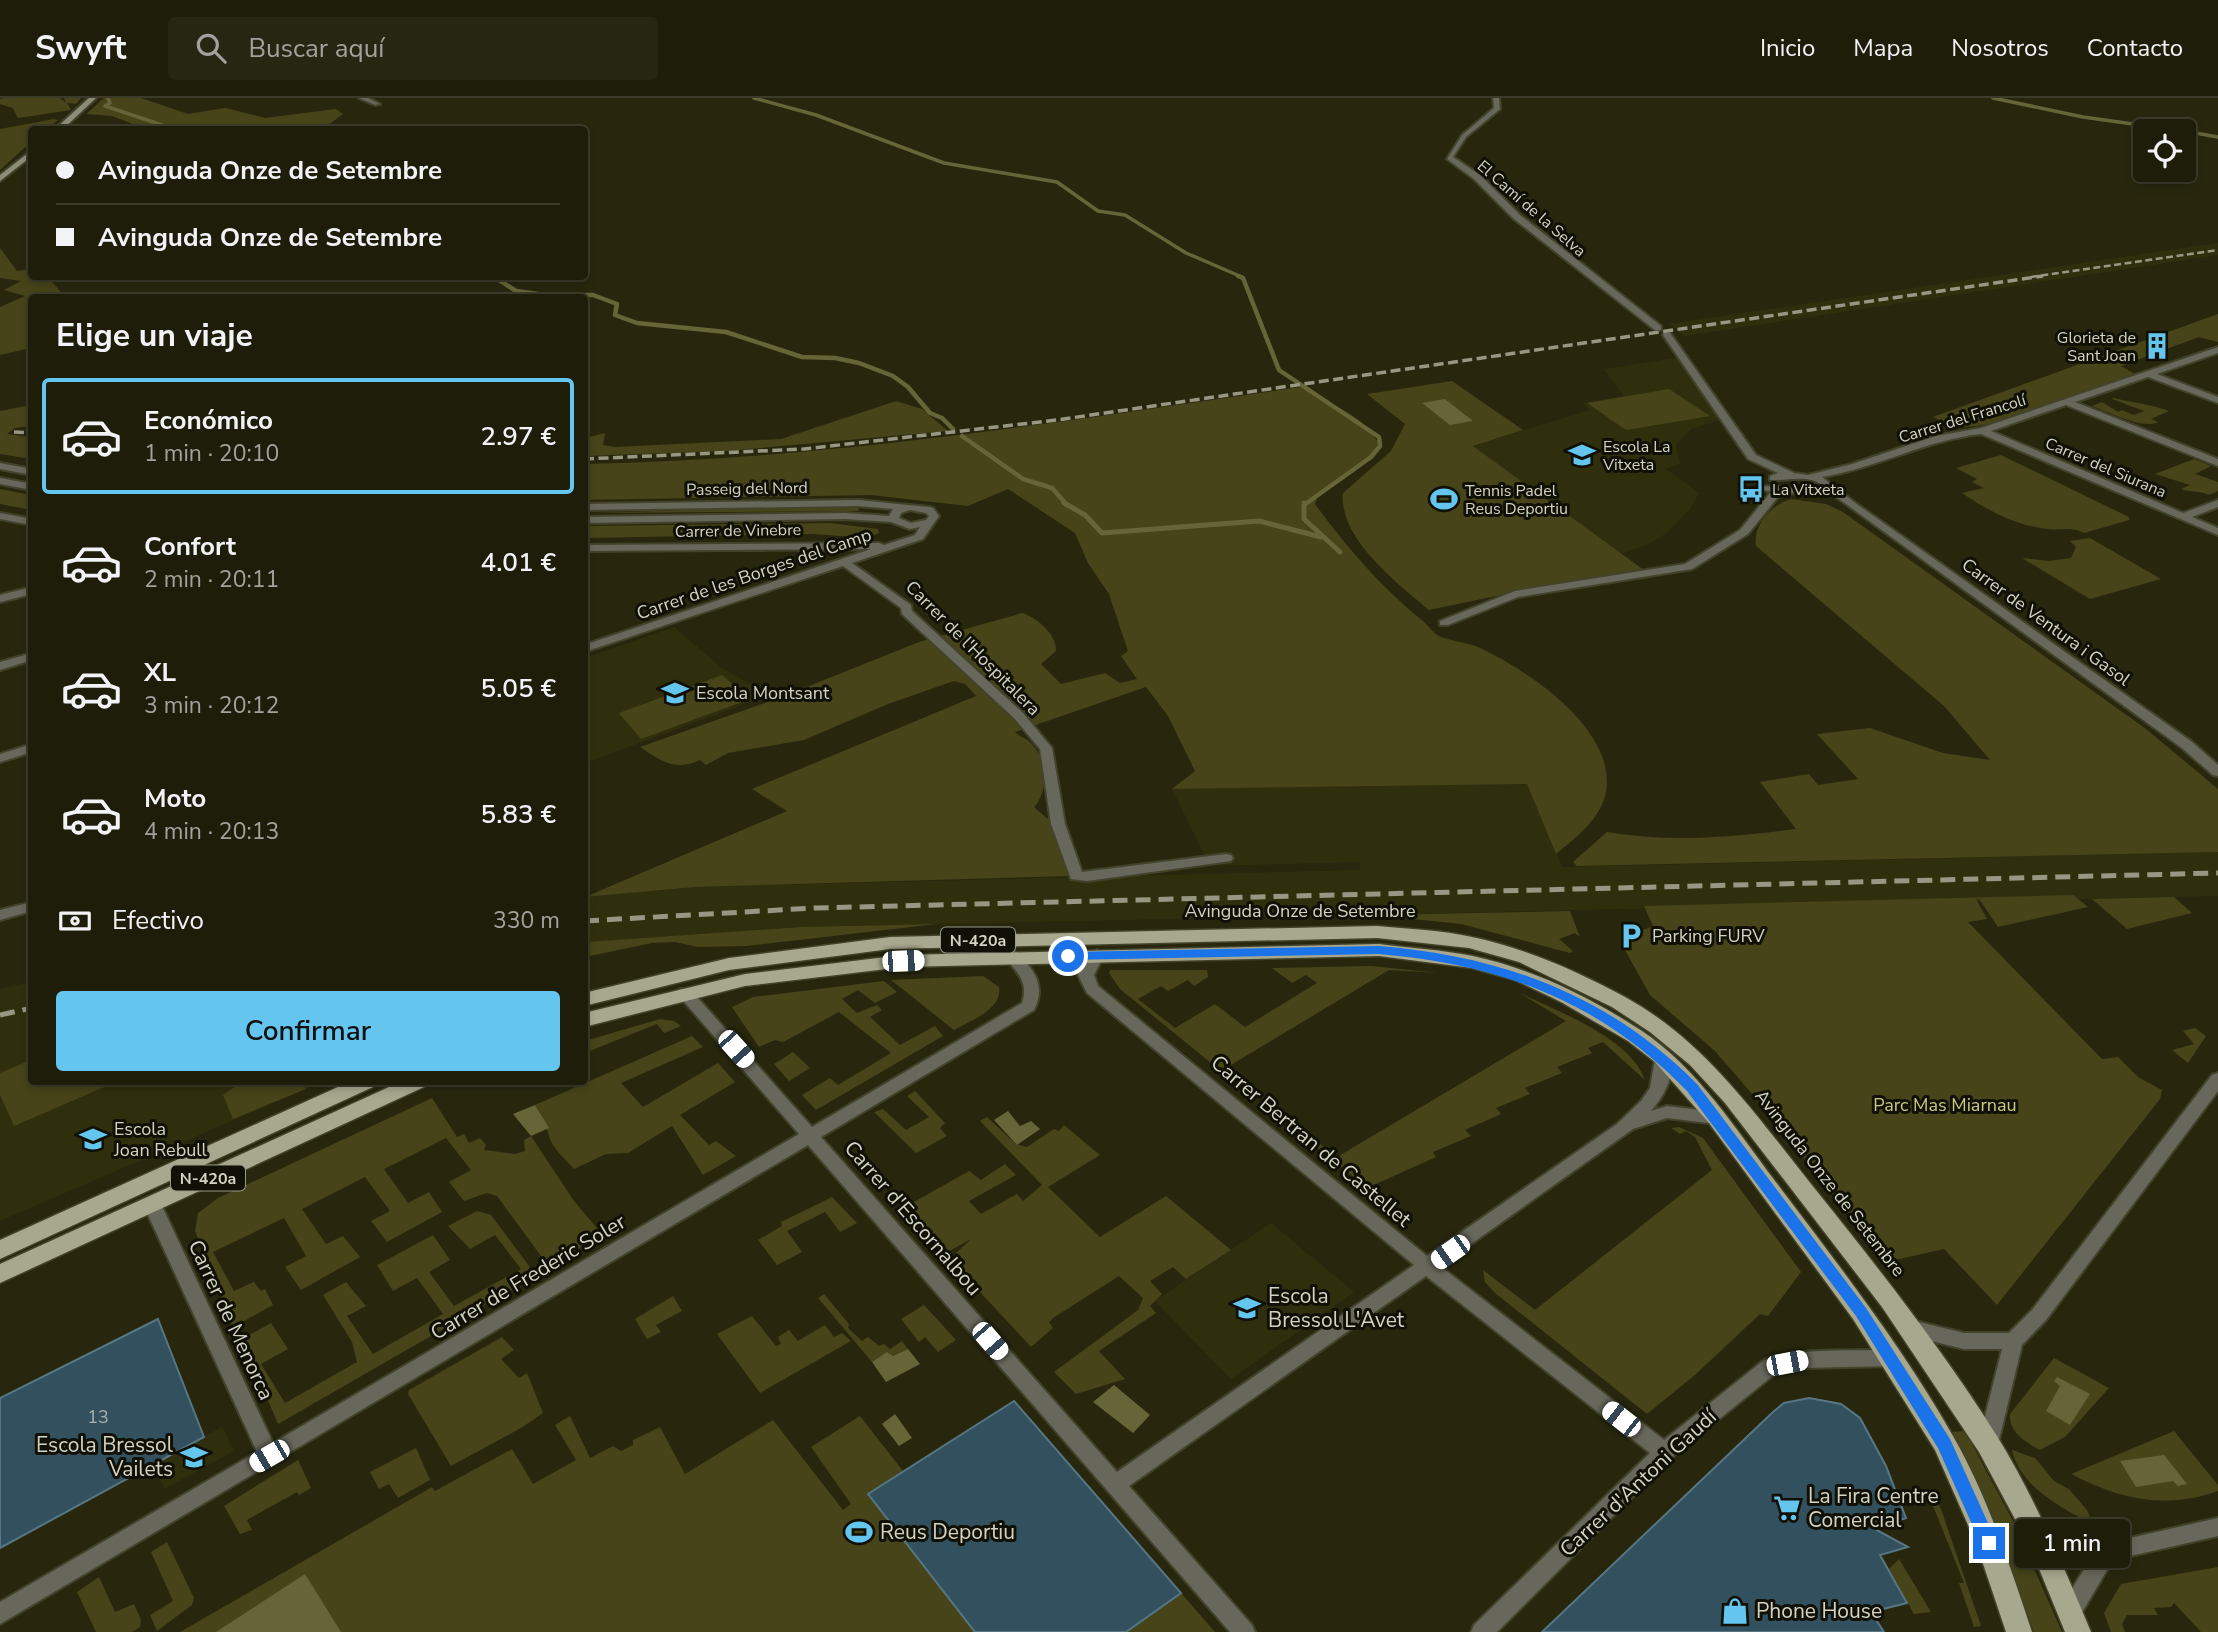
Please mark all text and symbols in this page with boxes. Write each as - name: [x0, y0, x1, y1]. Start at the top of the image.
- search box: [168, 17, 658, 80]
- text: Swyft: [35, 26, 126, 71]
- icon: search: [192, 29, 230, 67]
- text: Buscar aquí: [248, 31, 384, 66]
- text: Inicio: [1760, 32, 1815, 64]
- text: Mapa: [1853, 32, 1913, 64]
- text: Nosotros: [1951, 32, 2049, 64]
- text: Contacto: [2087, 32, 2183, 64]
- map controls: [2133, 119, 2196, 182]
- button: locate: [2133, 119, 2196, 182]
- text: Avinguda Onze de Setembre: [98, 153, 442, 188]
- street label: El Camí de la Selva: [1472, 155, 1590, 262]
- text: Avinguda Onze de Setembre: [98, 220, 442, 255]
- text: Elige un viaje: [56, 314, 253, 357]
- place label: Glorieta de Sant Joan: [2057, 327, 2136, 367]
- building icon: Glorieta de Sant Joan: [2142, 331, 2172, 361]
- street label: Carrer del Francolí: [1896, 389, 2030, 449]
- text: Económico: [144, 403, 273, 438]
- icon: car: [60, 405, 123, 468]
- text: 2.97 €: [481, 419, 556, 454]
- street label: Carrer del Siurana: [2042, 432, 2170, 503]
- place label: Escola La Vitxeta: [1602, 436, 1671, 476]
- text: 1 min · 20:10: [144, 438, 279, 469]
- school or university icon: Escola La Vitxeta: [1567, 440, 1597, 470]
- bus stop icon: La Vitxeta: [1736, 474, 1766, 504]
- street label: Passeig del Nord: [686, 477, 808, 501]
- place label: La Vitxeta: [1772, 479, 1845, 501]
- place label: Tennis Padel Reus Deportiu: [1465, 480, 1568, 520]
- sports icon: Tennis Padel Reus Deportiu: [1429, 484, 1459, 514]
- street label: Carrer de Vinebre: [675, 519, 801, 543]
- street label: Carrer de les Borges del Camp: [633, 522, 875, 626]
- text: Confort: [144, 529, 236, 564]
- icon: car: [60, 531, 123, 594]
- text: 4.01 €: [481, 545, 556, 580]
- street label: Carrer de Ventura i Gasol: [1957, 553, 2136, 692]
- text: 2 min · 20:11: [144, 564, 279, 595]
- street label: Carrer de l'Hospitalera: [900, 575, 1046, 721]
- text: XL: [144, 655, 176, 690]
- icon: car: [60, 657, 123, 720]
- text: 5.05 €: [481, 671, 556, 706]
- school or university icon: Escola Montsant: [660, 678, 690, 708]
- place label: Escola Montsant: [696, 681, 830, 705]
- text: 3 min · 20:12: [144, 690, 279, 721]
- text: Moto: [144, 781, 206, 816]
- icon: car: [60, 783, 123, 846]
- text: 5.83 €: [481, 797, 556, 832]
- text: 4 min · 20:13: [144, 816, 279, 847]
- street label: Avinguda Onze de Setembre: [1185, 899, 1415, 923]
- icon: cash: [56, 902, 94, 940]
- text: Efectivo: [112, 903, 204, 938]
- text: 330 m: [493, 905, 560, 936]
- parking icon: Parking FURV: [1616, 921, 1646, 951]
- place label: Parking FURV: [1652, 924, 1765, 948]
- road number: N-420a: [941, 928, 1015, 953]
- route start: [1052, 940, 1084, 972]
- car: [882, 950, 925, 972]
- button: Confirmar: [56, 991, 560, 1071]
- car: [715, 1026, 758, 1072]
- street label: Carrer Bertran de Castellet: [1205, 1049, 1418, 1234]
- street label: Avinguda Onze de Setembre: [1749, 1085, 1911, 1281]
- park label: Parc Mas Miarnau: [1873, 1093, 2017, 1117]
- place label: Escola Joan Rebull: [113, 1117, 208, 1162]
- school or university icon: Escola Joan Rebull: [78, 1124, 108, 1154]
- street label: Carrer d'Escornalbou: [838, 1135, 988, 1301]
- road number: N-420a: [171, 1166, 245, 1190]
- street label: Carrer de Frederic Soler: [425, 1207, 631, 1346]
- car: [1427, 1231, 1474, 1273]
- street label: Carrer de Menorca: [182, 1235, 280, 1405]
- place label: Escola Bressol L'Avet: [1268, 1282, 1405, 1334]
- school or university icon: Escola Bressol L'Avet: [1232, 1293, 1262, 1323]
- car: [969, 1318, 1012, 1364]
- car: [1765, 1349, 1810, 1377]
- car: [1598, 1398, 1645, 1440]
- street label: Carrer d'Antoni Gaudí: [1554, 1402, 1723, 1563]
- house number: 13: [87, 1405, 109, 1429]
- place label: Escola Bressol Vailets: [36, 1431, 174, 1483]
- car: [246, 1436, 293, 1476]
- school or university icon: Escola Bressol Vailets: [179, 1442, 209, 1472]
- place label: La Fira Centre Comercial: [1808, 1482, 1939, 1534]
- supermarket icon: La Fira Centre Comercial: [1772, 1493, 1802, 1523]
- sports icon: Reus Deportiu: [844, 1517, 874, 1547]
- place label: Reus Deportiu: [880, 1518, 1015, 1546]
- callout: 1 min: [2014, 1518, 2129, 1568]
- route end: [1973, 1527, 2005, 1559]
- text: 1 min: [2043, 1528, 2101, 1559]
- shop icon: Phone House: [1720, 1596, 1750, 1626]
- place label: Phone House: [1756, 1597, 1882, 1625]

